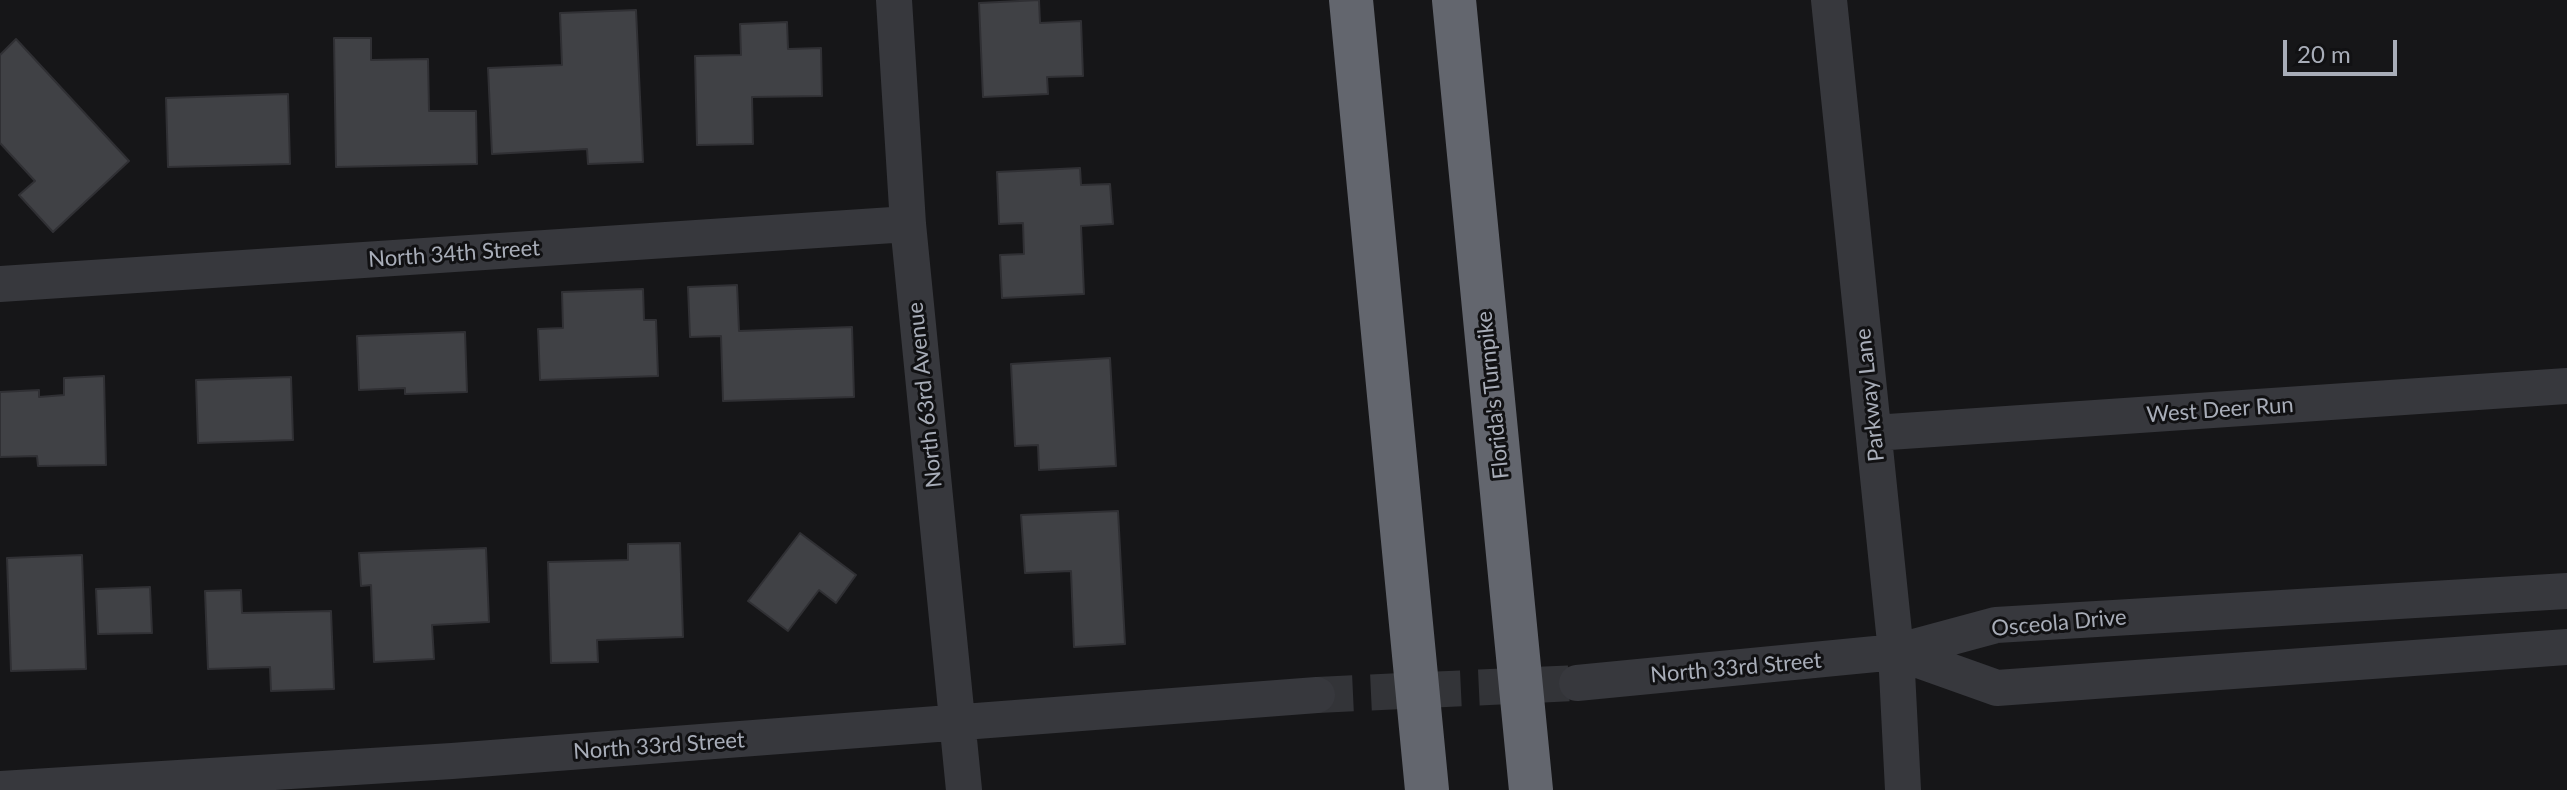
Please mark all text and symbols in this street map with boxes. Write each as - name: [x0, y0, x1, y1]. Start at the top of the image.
- scale bar: [2287, 24, 2401, 74]
- text: 20 m: [2297, 39, 2351, 68]
- street label: North 34th Street: [367, 235, 541, 273]
- street label: North 63rd Avenue: [902, 301, 948, 489]
- street label: Florida's Turnpike: [1471, 310, 1515, 480]
- street label: Parkway Lane: [1850, 327, 1890, 463]
- street label: West Deer Run: [2145, 392, 2295, 428]
- street label: Osceola Drive: [1990, 604, 2128, 642]
- street label: North 33rd Street: [1649, 647, 1823, 689]
- street label: North 33rd Street: [572, 727, 746, 765]

